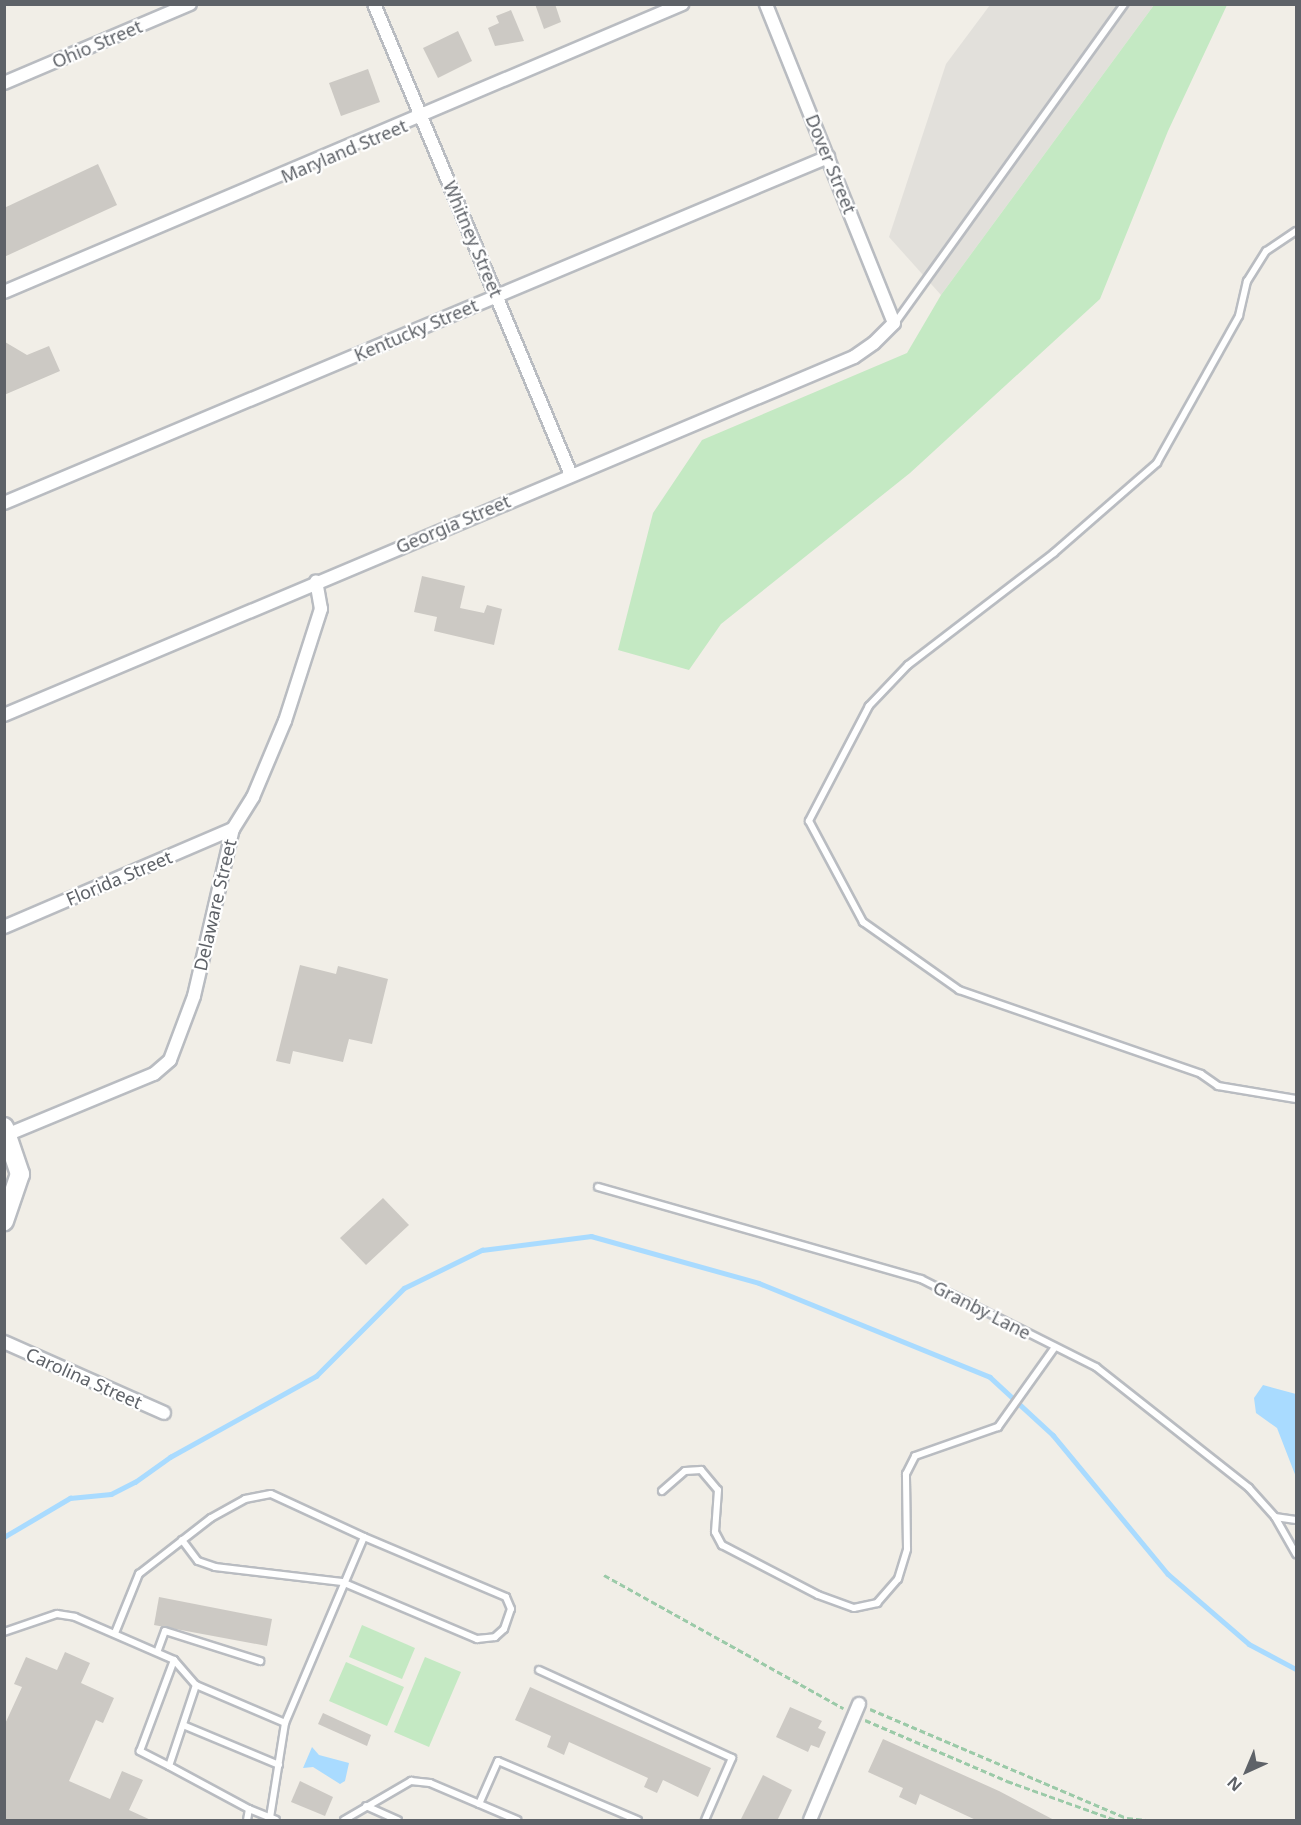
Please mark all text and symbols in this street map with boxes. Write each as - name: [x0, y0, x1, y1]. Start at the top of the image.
- street label: Ohio Street: [49, 15, 145, 73]
- street label: Dover Street: [801, 111, 861, 217]
- street label: Maryland Street: [278, 115, 410, 187]
- street label: Whitney Street: [439, 178, 507, 300]
- street label: Kentucky Street: [351, 294, 481, 366]
- street label: Georgia Street: [393, 490, 513, 558]
- street label: Delaware Street: [189, 837, 241, 973]
- street label: Florida Street: [63, 846, 175, 910]
- street label: Granby Lane: [930, 1276, 1034, 1344]
- street label: Carolina Street: [23, 1343, 145, 1413]
- north arrow: [1217, 1741, 1277, 1801]
- text: N: [1222, 1772, 1247, 1796]

